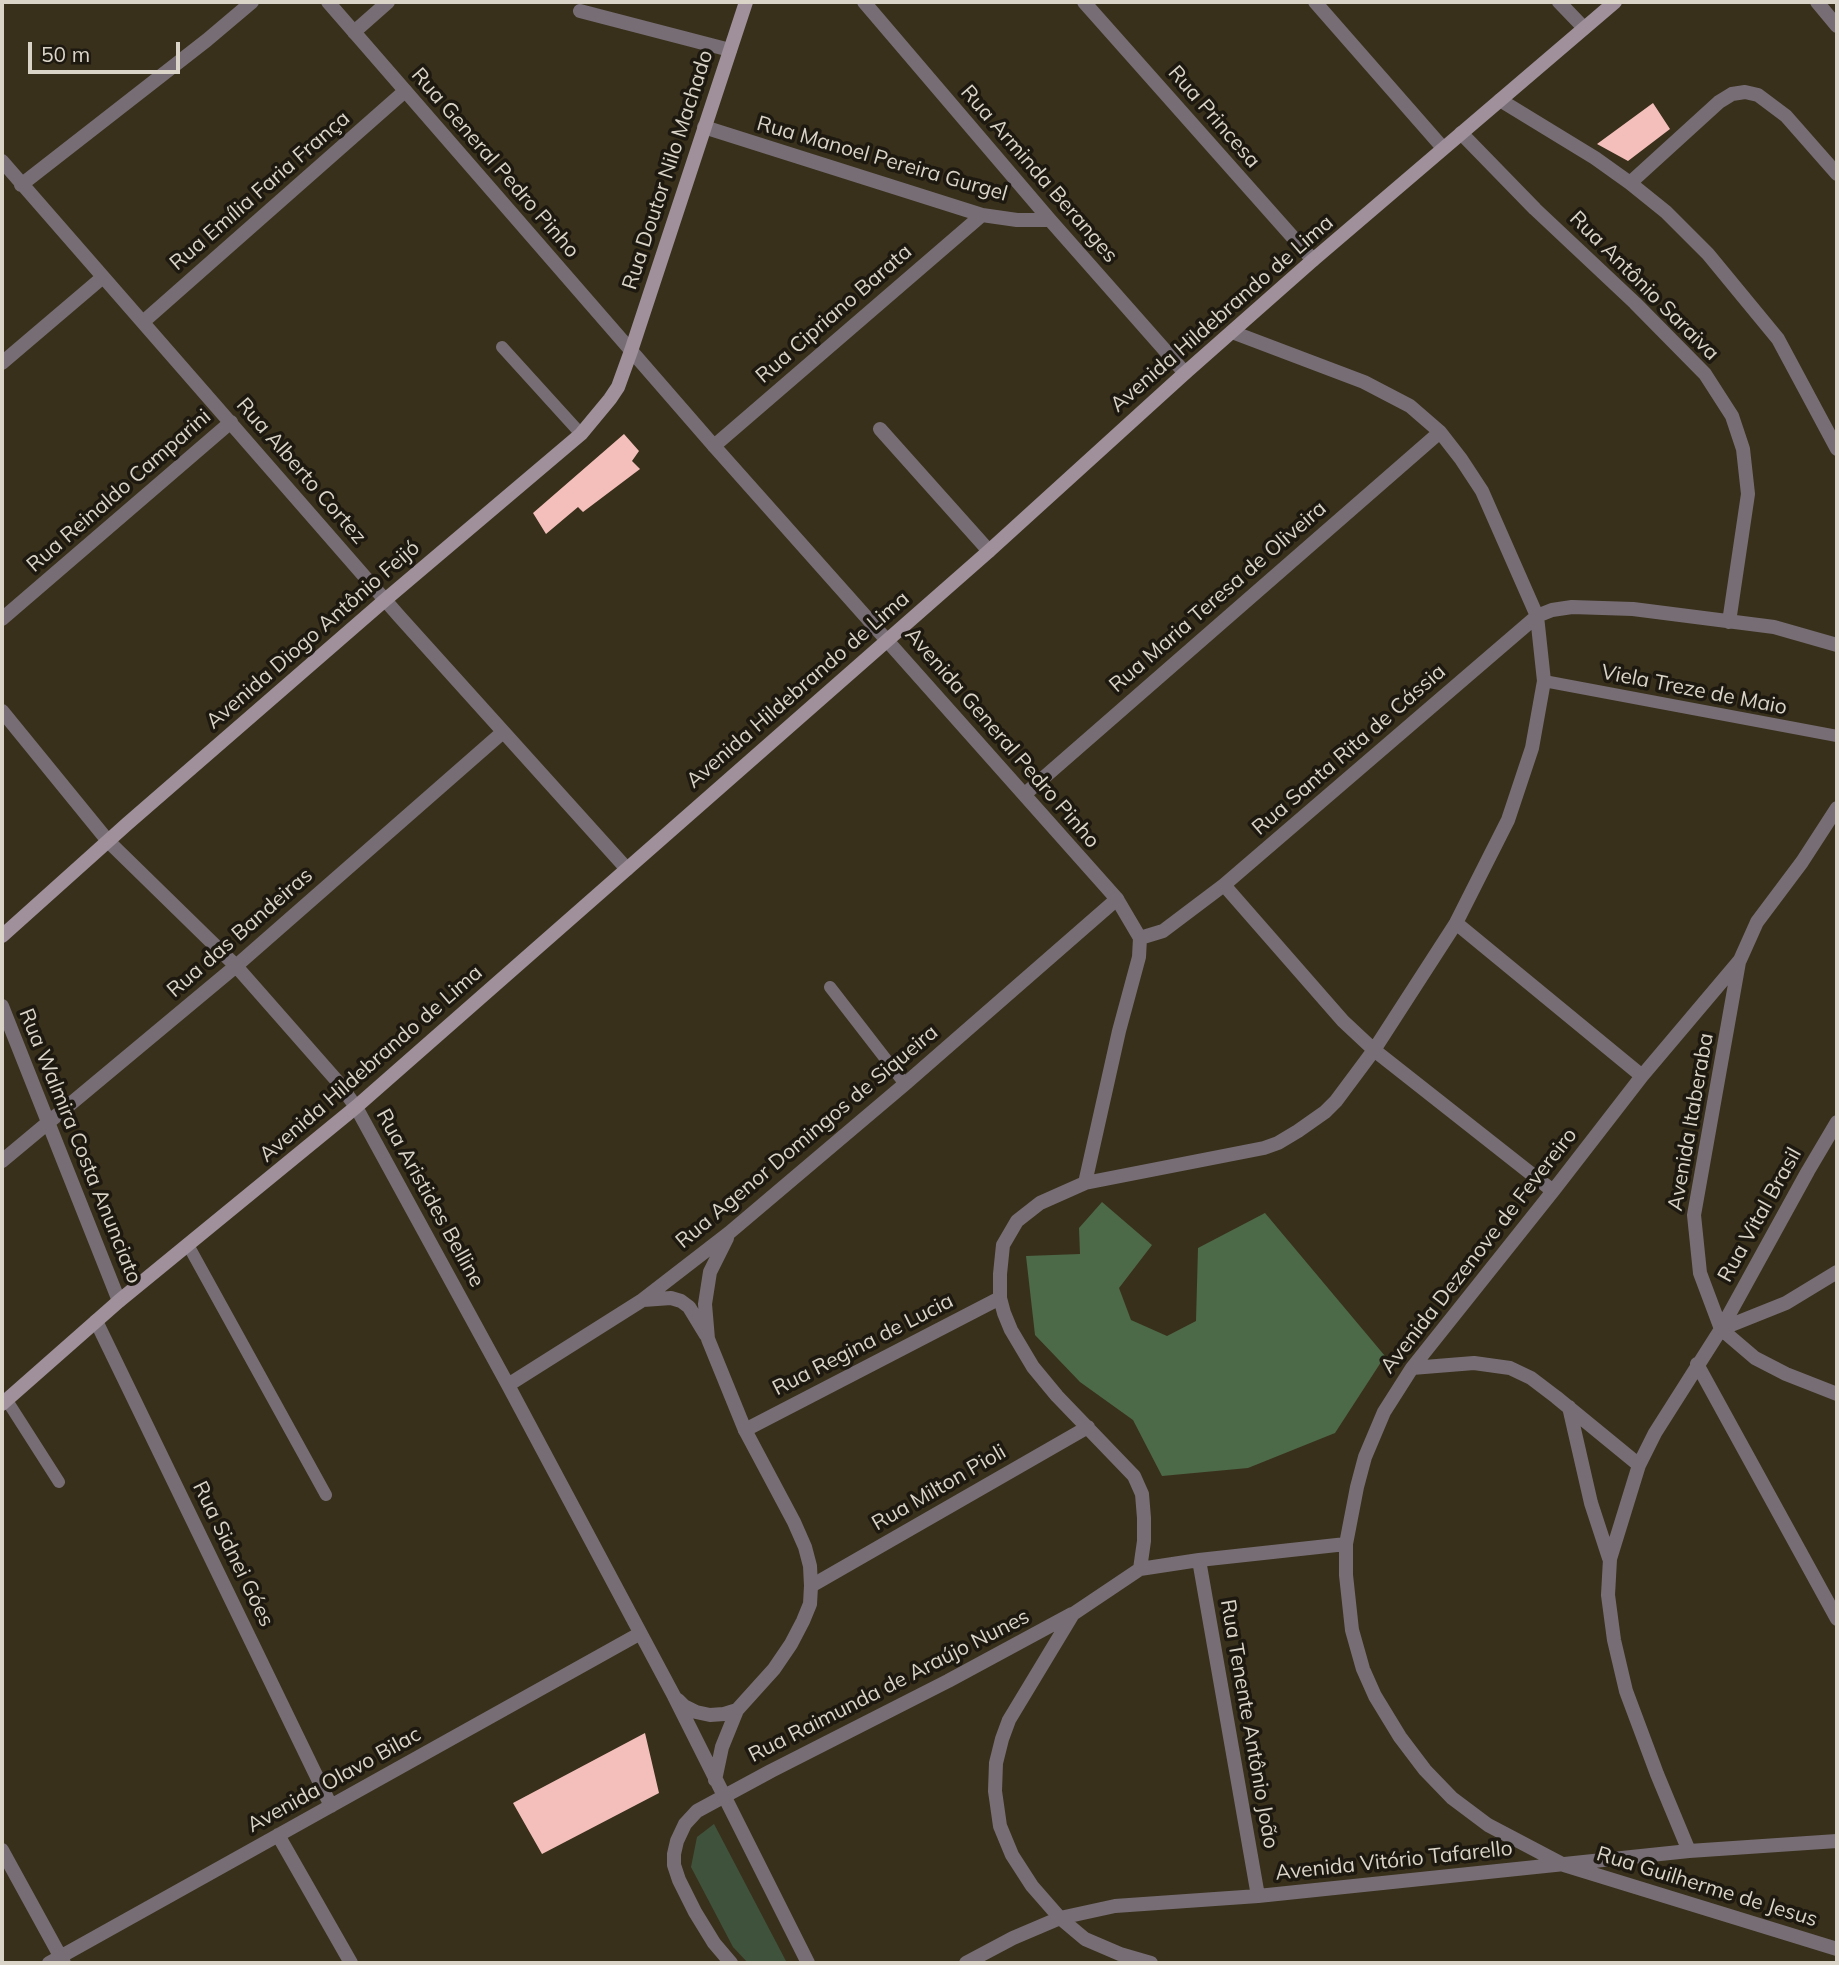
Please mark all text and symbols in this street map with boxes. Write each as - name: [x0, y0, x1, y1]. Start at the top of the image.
- scale bar: [32, 28, 184, 72]
- text: 50 m: [41, 41, 90, 67]
- street label: Rua Doutor Nilo Machado: [617, 47, 719, 293]
- street label: Rua Princesa: [1163, 61, 1265, 173]
- street label: Rua General Pedro Pinho: [406, 63, 584, 263]
- street label: Rua Arminda Beranges: [955, 80, 1123, 268]
- street label: Rua Emília Faria França: [165, 106, 355, 276]
- street label: Rua Manoel Pereira Gurgel: [754, 111, 1010, 207]
- street label: Rua Antônio Saraiva: [1564, 206, 1724, 366]
- street label: Avenida Hildebrando de Lima: [1105, 210, 1339, 418]
- street label: Rua Cipriano Barata: [751, 239, 917, 389]
- street label: Rua Alberto Cortez: [231, 393, 371, 549]
- street label: Rua Reinaldo Camparini: [22, 404, 216, 578]
- street label: Rua Maria Teresa de Oliveira: [1104, 496, 1332, 698]
- street label: Avenida Diogo Antônio Feijó: [201, 535, 425, 735]
- street label: Avenida Hildebrando de Lima: [681, 586, 915, 794]
- street label: Avenida General Pedro Pinho: [899, 623, 1105, 853]
- street label: Rua Santa Rita de Cássia: [1247, 659, 1451, 841]
- street label: Viela Treze de Maio: [1599, 660, 1789, 720]
- street label: Rua das Bandeiras: [162, 863, 318, 1003]
- street label: Avenida Hildebrando de Lima: [254, 960, 488, 1168]
- street label: Rua Walmira Costa Anunciato: [13, 1005, 147, 1287]
- street label: Rua Agenor Domingos de Siqueira: [671, 1020, 943, 1254]
- street label: Avenida Itaberaba: [1663, 1031, 1719, 1213]
- street label: Rua Aristides Belline: [371, 1105, 489, 1291]
- street label: Avenida Dezenove de Fevereiro: [1375, 1123, 1583, 1379]
- street label: Rua Vital Brasil: [1713, 1143, 1807, 1287]
- street label: Rua Regina de Lucia: [768, 1289, 958, 1401]
- street label: Rua Milton Pioli: [868, 1439, 1010, 1537]
- street label: Rua Sidnei Góes: [187, 1477, 279, 1631]
- street label: Rua Tenente Antônio João: [1215, 1597, 1283, 1851]
- street label: Rua Raimunda de Araújo Nunes: [744, 1604, 1034, 1768]
- street label: Avenida Olavo Bilac: [243, 1722, 425, 1838]
- street label: Avenida Vitório Tafarello: [1274, 1836, 1514, 1886]
- street label: Rua Guilherme de Jesus: [1593, 1841, 1821, 1933]

